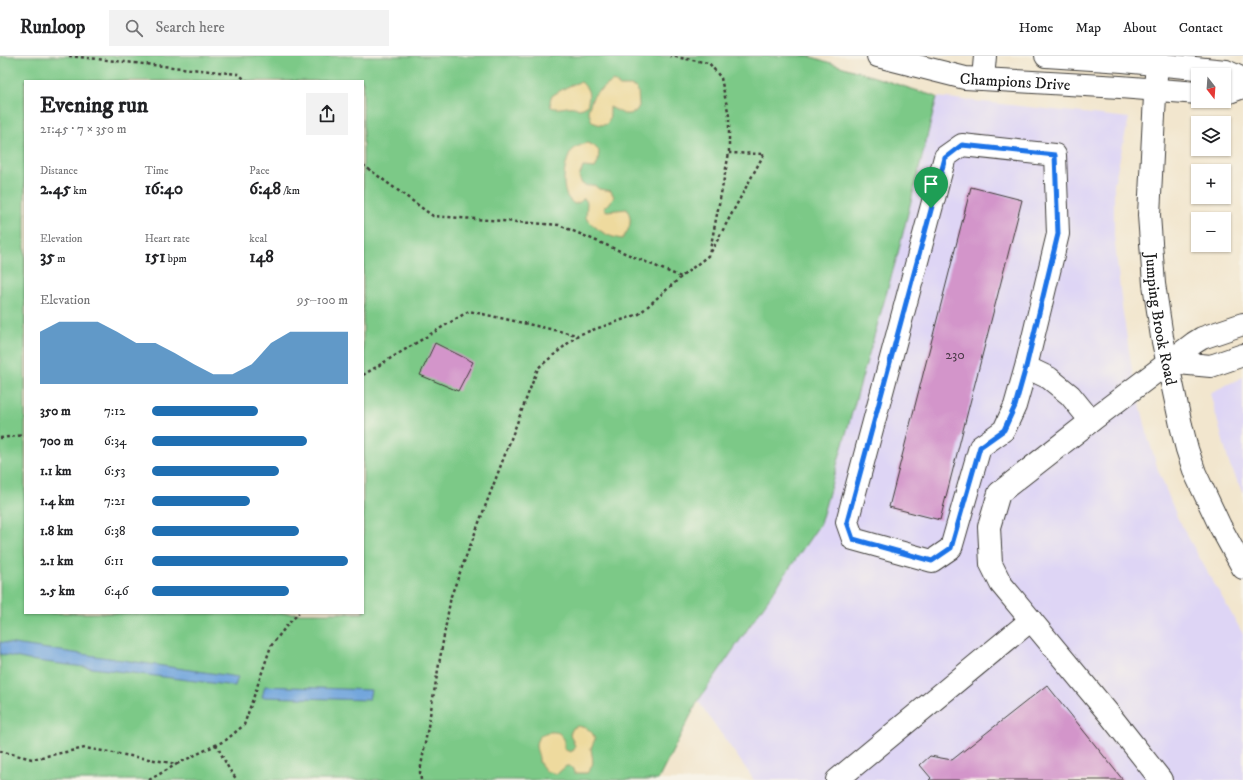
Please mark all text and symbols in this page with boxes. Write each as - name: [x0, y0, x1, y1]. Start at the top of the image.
- search box: [109, 10, 389, 46]
- text: Runloop: [20, 16, 85, 39]
- icon: search: [123, 17, 145, 39]
- text: Search here: [155, 18, 225, 37]
- text: Home: [1019, 19, 1053, 37]
- text: Map: [1075, 19, 1101, 37]
- text: About: [1123, 19, 1157, 37]
- text: Contact: [1179, 19, 1223, 37]
- north arrow: [1191, 68, 1231, 108]
- map controls: [1191, 68, 1231, 252]
- street label: Champions Drive: [959, 69, 1071, 95]
- text: Evening run: [40, 92, 148, 119]
- button: share: [306, 93, 348, 135]
- button: layers: [1191, 116, 1231, 156]
- text: 21:45 · 7 × 350 m: [40, 121, 127, 137]
- text: Distance: [40, 164, 78, 178]
- text: Time: [145, 164, 169, 178]
- text: Pace: [249, 164, 270, 178]
- button: +: [1191, 164, 1231, 204]
- pin: [914, 167, 948, 208]
- icon: arrive: [920, 173, 942, 195]
- text: 2.45: [40, 178, 71, 200]
- text: 16:40: [145, 178, 183, 200]
- text: 6:48: [249, 178, 281, 200]
- text: km: [71, 184, 87, 198]
- text: /km: [281, 184, 300, 198]
- button: −: [1191, 212, 1231, 252]
- text: Elevation: [40, 232, 83, 246]
- text: Heart rate: [145, 232, 190, 246]
- text: kcal: [249, 232, 267, 246]
- text: 35: [40, 246, 55, 268]
- text: 151: [145, 246, 165, 268]
- text: 148: [249, 246, 274, 268]
- street label: Jumping Brook Road: [1141, 250, 1181, 387]
- text: m: [55, 252, 65, 266]
- text: bpm: [165, 252, 187, 266]
- text: Elevation: [40, 292, 90, 308]
- text: 95–100 m: [297, 292, 348, 308]
- house number: 230: [945, 346, 965, 364]
- text: 350 m: [40, 403, 71, 419]
- text: 7:12: [104, 403, 125, 419]
- text: 700 m: [40, 433, 73, 449]
- text: 6:34: [104, 433, 127, 449]
- text: 1.1 km: [40, 463, 72, 479]
- text: 6:53: [104, 463, 125, 479]
- text: 1.4 km: [40, 493, 74, 509]
- text: 7:21: [104, 493, 125, 509]
- text: 1.8 km: [40, 523, 73, 539]
- text: 6:38: [104, 523, 126, 539]
- text: 2.1 km: [40, 553, 73, 569]
- text: 6:11: [104, 553, 124, 569]
- text: 2.5 km: [40, 583, 75, 599]
- text: 6:46: [104, 583, 128, 599]

